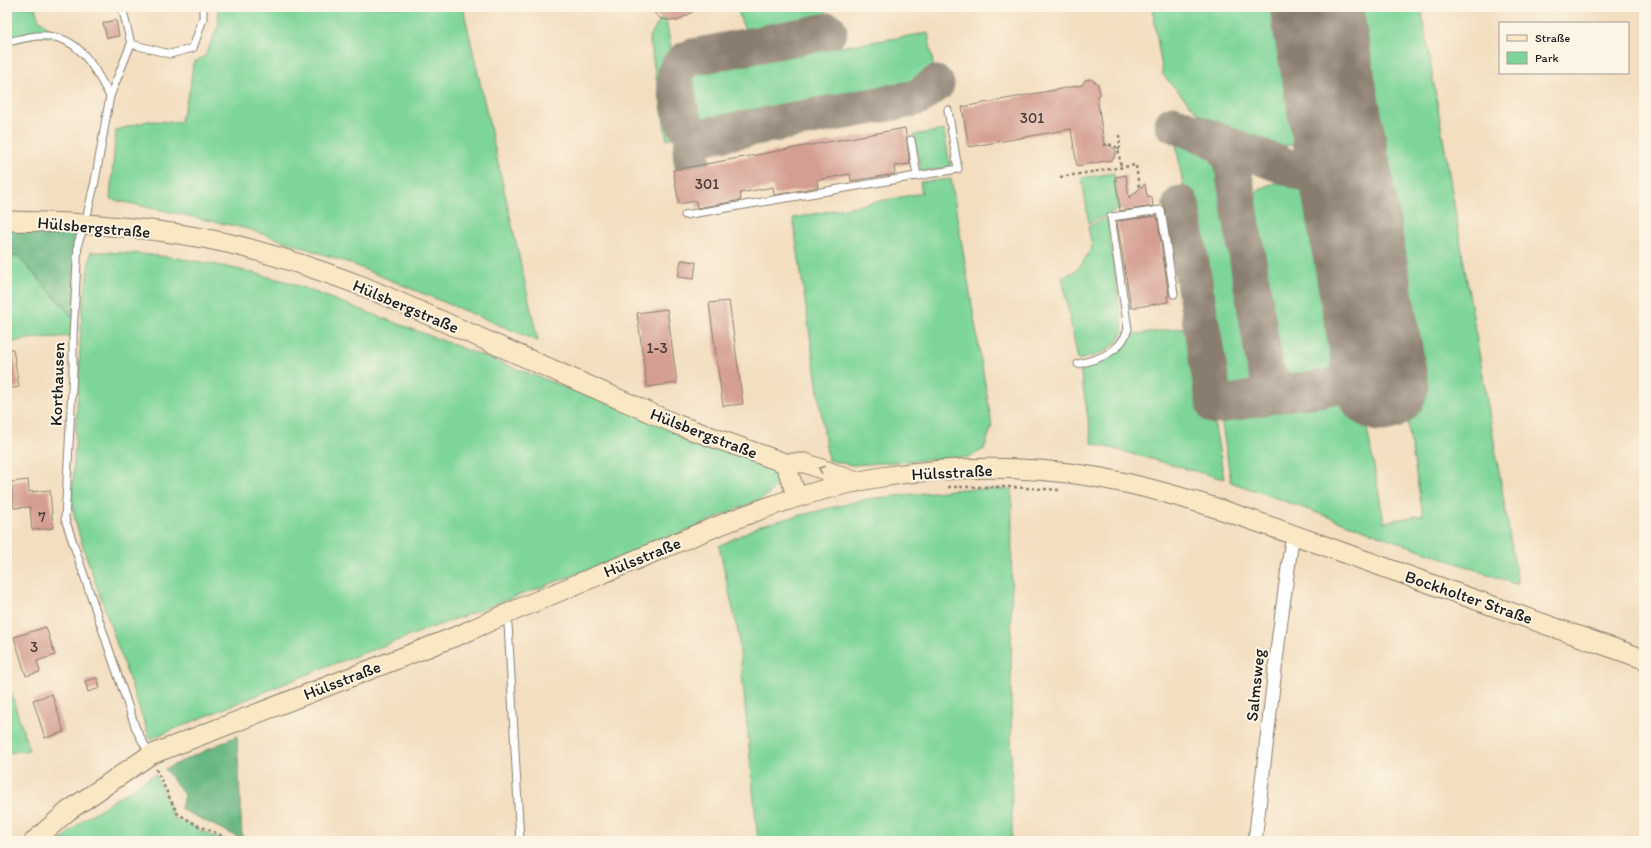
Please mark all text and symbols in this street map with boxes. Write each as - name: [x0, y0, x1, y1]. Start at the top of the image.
- legend: [1499, 22, 1629, 74]
- text: Straße: [1535, 31, 1570, 45]
- text: Park: [1535, 51, 1559, 65]
- house number: 301: [1020, 109, 1044, 127]
- house number: 301: [695, 175, 719, 193]
- street label: Hülsbergstraße: [37, 212, 151, 242]
- street label: Hülsbergstraße: [350, 275, 462, 337]
- house number: 1-3: [646, 339, 668, 357]
- street label: Korthausen: [46, 342, 68, 426]
- street label: Hülsbergstraße: [648, 403, 760, 463]
- street label: Hülsstraße: [911, 460, 993, 484]
- one-way arrow: [818, 466, 825, 474]
- house number: 7: [38, 508, 46, 526]
- street label: Hülsstraße: [601, 532, 683, 582]
- street label: Bockholter Straße: [1403, 566, 1535, 628]
- house number: 3: [30, 638, 38, 656]
- street label: Salmsweg: [1241, 647, 1269, 722]
- street label: Hülsstraße: [300, 656, 384, 704]

